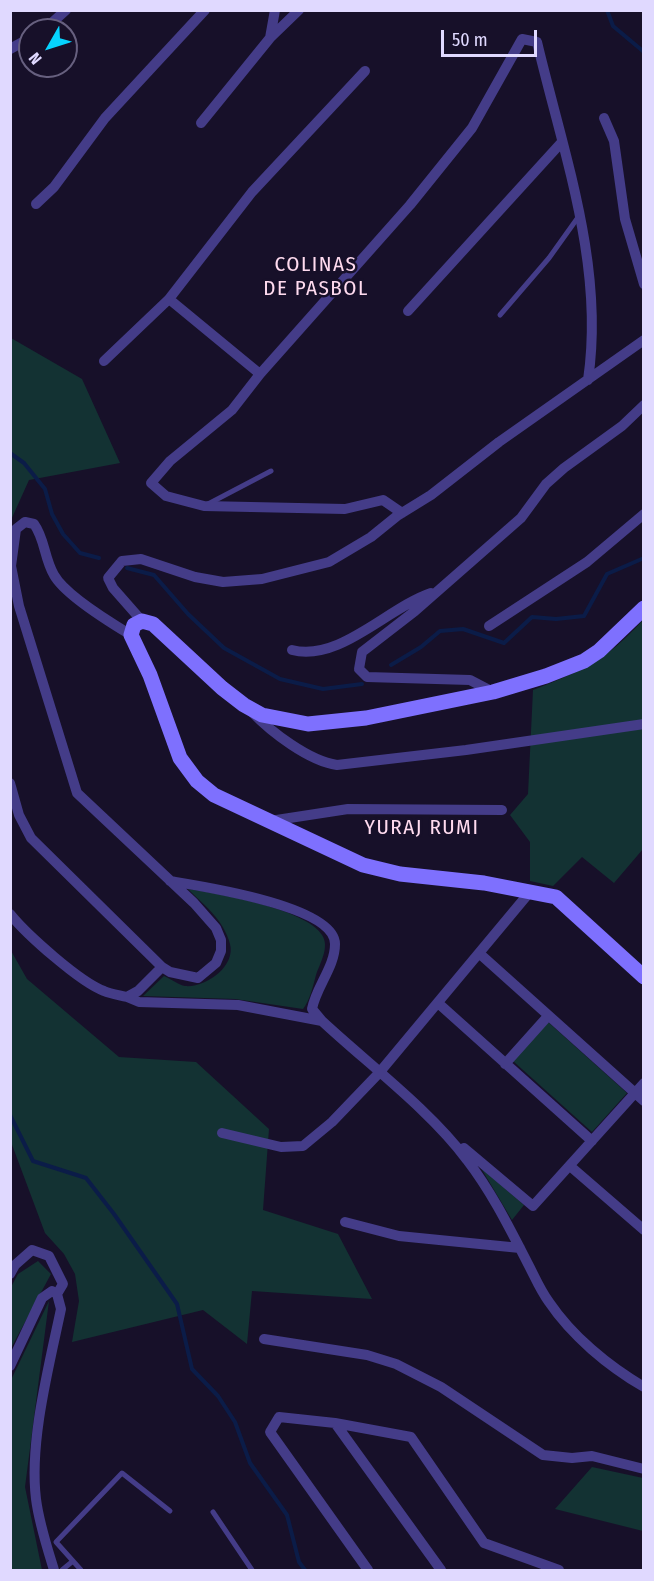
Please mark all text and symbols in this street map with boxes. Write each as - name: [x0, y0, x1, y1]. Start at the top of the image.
- north arrow: [18, 18, 78, 78]
- scale bar: [444, 18, 540, 56]
- text: 50 m: [452, 29, 488, 51]
- text: N: [25, 49, 46, 68]
- district label: COLINAS DE PASBOL: [263, 252, 369, 302]
- district label: YURAJ RUMI: [364, 815, 480, 841]

